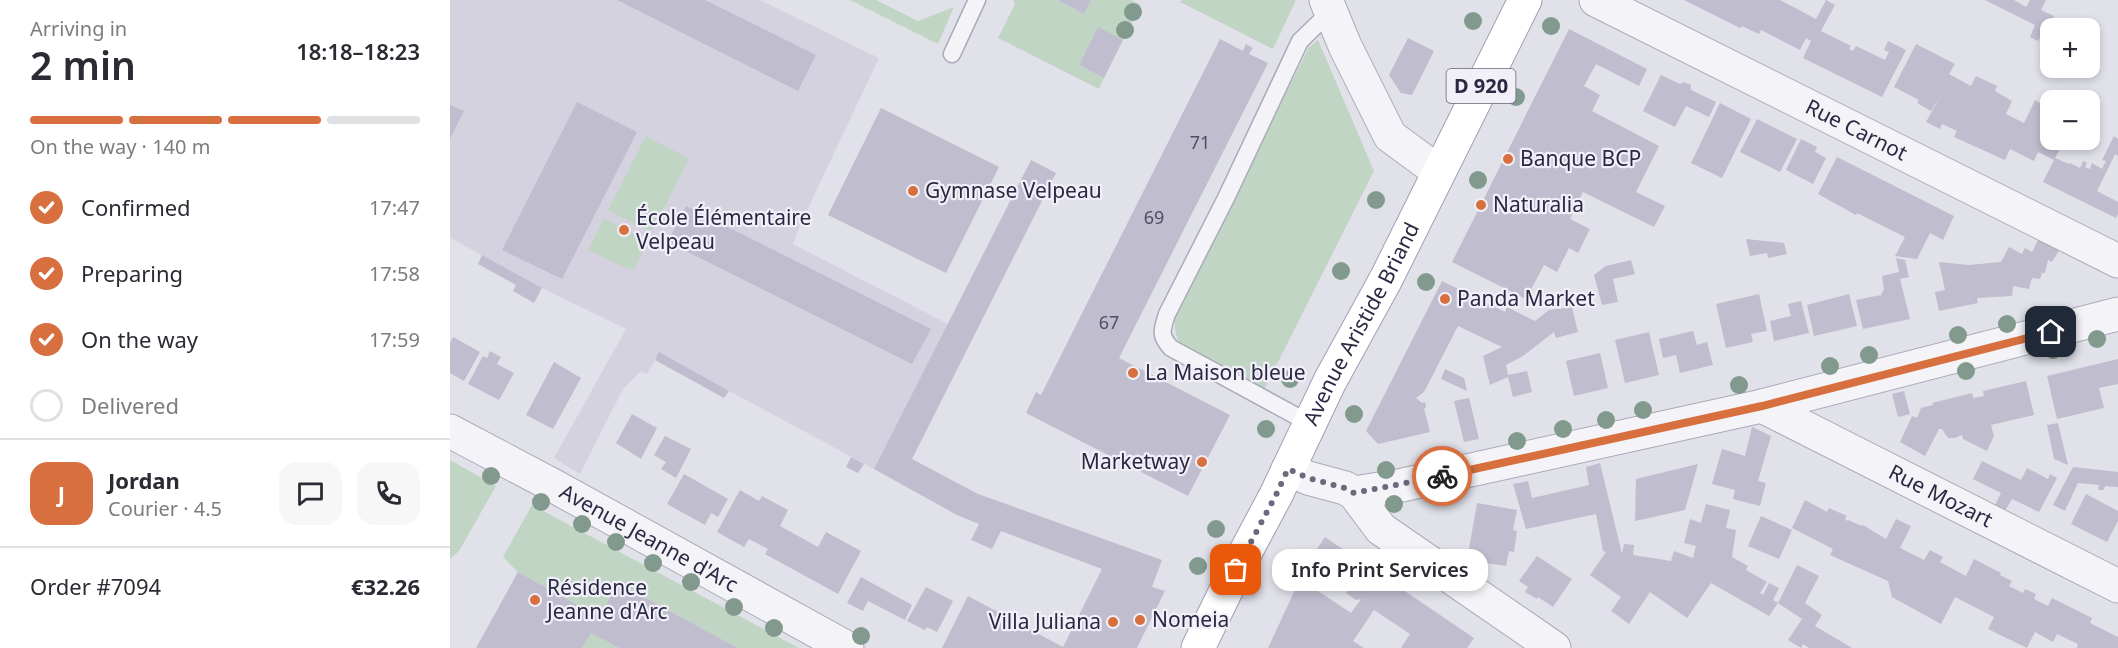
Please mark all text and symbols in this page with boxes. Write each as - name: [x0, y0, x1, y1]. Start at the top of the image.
- text: Arriving in: [30, 15, 127, 42]
- map controls: [2040, 18, 2100, 150]
- button: +: [2040, 18, 2100, 78]
- text: 18:18–18:23: [296, 36, 420, 66]
- text: 2 min: [30, 38, 136, 91]
- road number: D 920: [1446, 69, 1516, 103]
- button: −: [2040, 90, 2100, 150]
- street label: Rue Carnot: [1801, 92, 1913, 167]
- house number: 71: [1190, 130, 1210, 154]
- text: On the way · 140 m: [30, 133, 210, 160]
- place label: Banque BCP: [1520, 144, 1641, 172]
- marker: Banque BCP: [1501, 152, 1515, 166]
- place label: Gymnase Velpeau: [925, 176, 1102, 204]
- marker: Gymnase Velpeau: [906, 184, 920, 198]
- place label: Naturalia: [1493, 190, 1584, 218]
- icon: check: [30, 191, 63, 224]
- text: Confirmed: [81, 192, 191, 222]
- text: 17:47: [369, 194, 420, 221]
- marker: Naturalia: [1474, 198, 1488, 212]
- place label: École Élémentaire Velpeau: [636, 203, 811, 255]
- house number: 69: [1144, 205, 1164, 229]
- street label: Avenue Aristide Briand: [1296, 217, 1425, 430]
- marker: École Élémentaire Velpeau: [617, 223, 631, 237]
- icon: check: [30, 257, 63, 290]
- text: Preparing: [81, 258, 183, 288]
- text: 17:58: [369, 260, 420, 287]
- place label: Panda Market: [1457, 284, 1595, 312]
- marker: Panda Market: [1438, 292, 1452, 306]
- pin: [2025, 306, 2076, 357]
- house number: 67: [1099, 310, 1119, 334]
- icon: home: [2034, 315, 2067, 348]
- icon: check: [30, 323, 63, 356]
- text: On the way: [81, 324, 198, 354]
- text: 17:59: [369, 326, 420, 353]
- place label: La Maison bleue: [1145, 358, 1306, 386]
- marker: La Maison bleue: [1126, 366, 1140, 380]
- text: Delivered: [81, 390, 179, 420]
- courier: [1412, 446, 1472, 506]
- place label: Marketway: [1081, 447, 1190, 475]
- marker: Marketway: [1195, 455, 1209, 469]
- street label: Rue Mozart: [1884, 457, 1998, 533]
- icon: bike: [1426, 460, 1459, 493]
- button: chat: [279, 462, 342, 525]
- button: phone: [357, 462, 420, 525]
- text: Jordan: [108, 465, 180, 495]
- street label: Avenue Jeanne d'Arc: [555, 477, 744, 598]
- text: J: [58, 478, 65, 508]
- text: Courier · 4.5: [108, 495, 222, 522]
- pin: [1210, 544, 1261, 595]
- callout: Info Print Services: [1272, 549, 1488, 591]
- icon: bag: [1219, 553, 1252, 586]
- text: Info Print Services: [1291, 556, 1469, 583]
- text: Order #7094: [30, 571, 161, 601]
- text: €32.26: [351, 571, 420, 601]
- place label: Résidence Jeanne d'Arc: [545, 573, 668, 625]
- marker: Résidence Jeanne d'Arc: [528, 593, 542, 607]
- place label: Nomeia: [1152, 605, 1229, 633]
- place label: Villa Juliana: [989, 607, 1101, 635]
- marker: Nomeia: [1133, 613, 1147, 627]
- marker: Villa Juliana: [1106, 615, 1120, 629]

